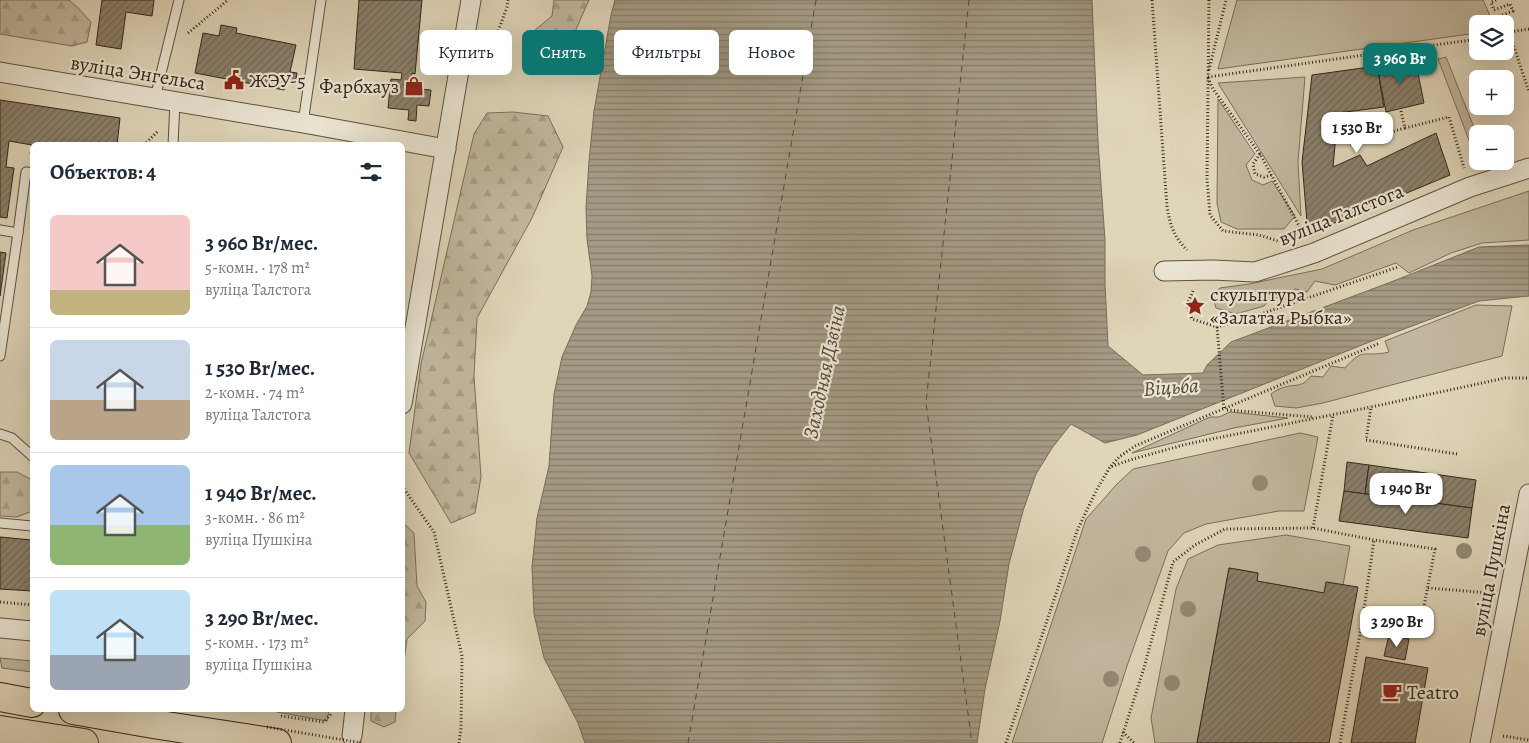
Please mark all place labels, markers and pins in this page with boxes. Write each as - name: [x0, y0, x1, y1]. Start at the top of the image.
- pin: 3 960 Br: [1348, 42, 1452, 85]
- place label: ЖЭУ-5: [249, 67, 306, 94]
- public building icon: ЖЭУ-5: [223, 69, 245, 91]
- place label: Фарбхауз: [319, 73, 399, 100]
- shop icon: Фарбхауз: [403, 75, 425, 97]
- pin: 1 530 Br: [1305, 112, 1409, 154]
- place label: скульптура «Залатая Рыбка»: [1210, 281, 1352, 331]
- place icon: скульптура «Залатая Рыбка»: [1184, 295, 1206, 317]
- pin: 1 940 Br: [1354, 472, 1458, 515]
- pin: 3 290 Br: [1345, 606, 1449, 648]
- place label: Teatro: [1407, 679, 1459, 706]
- cafe icon: Teatro: [1381, 681, 1403, 703]

